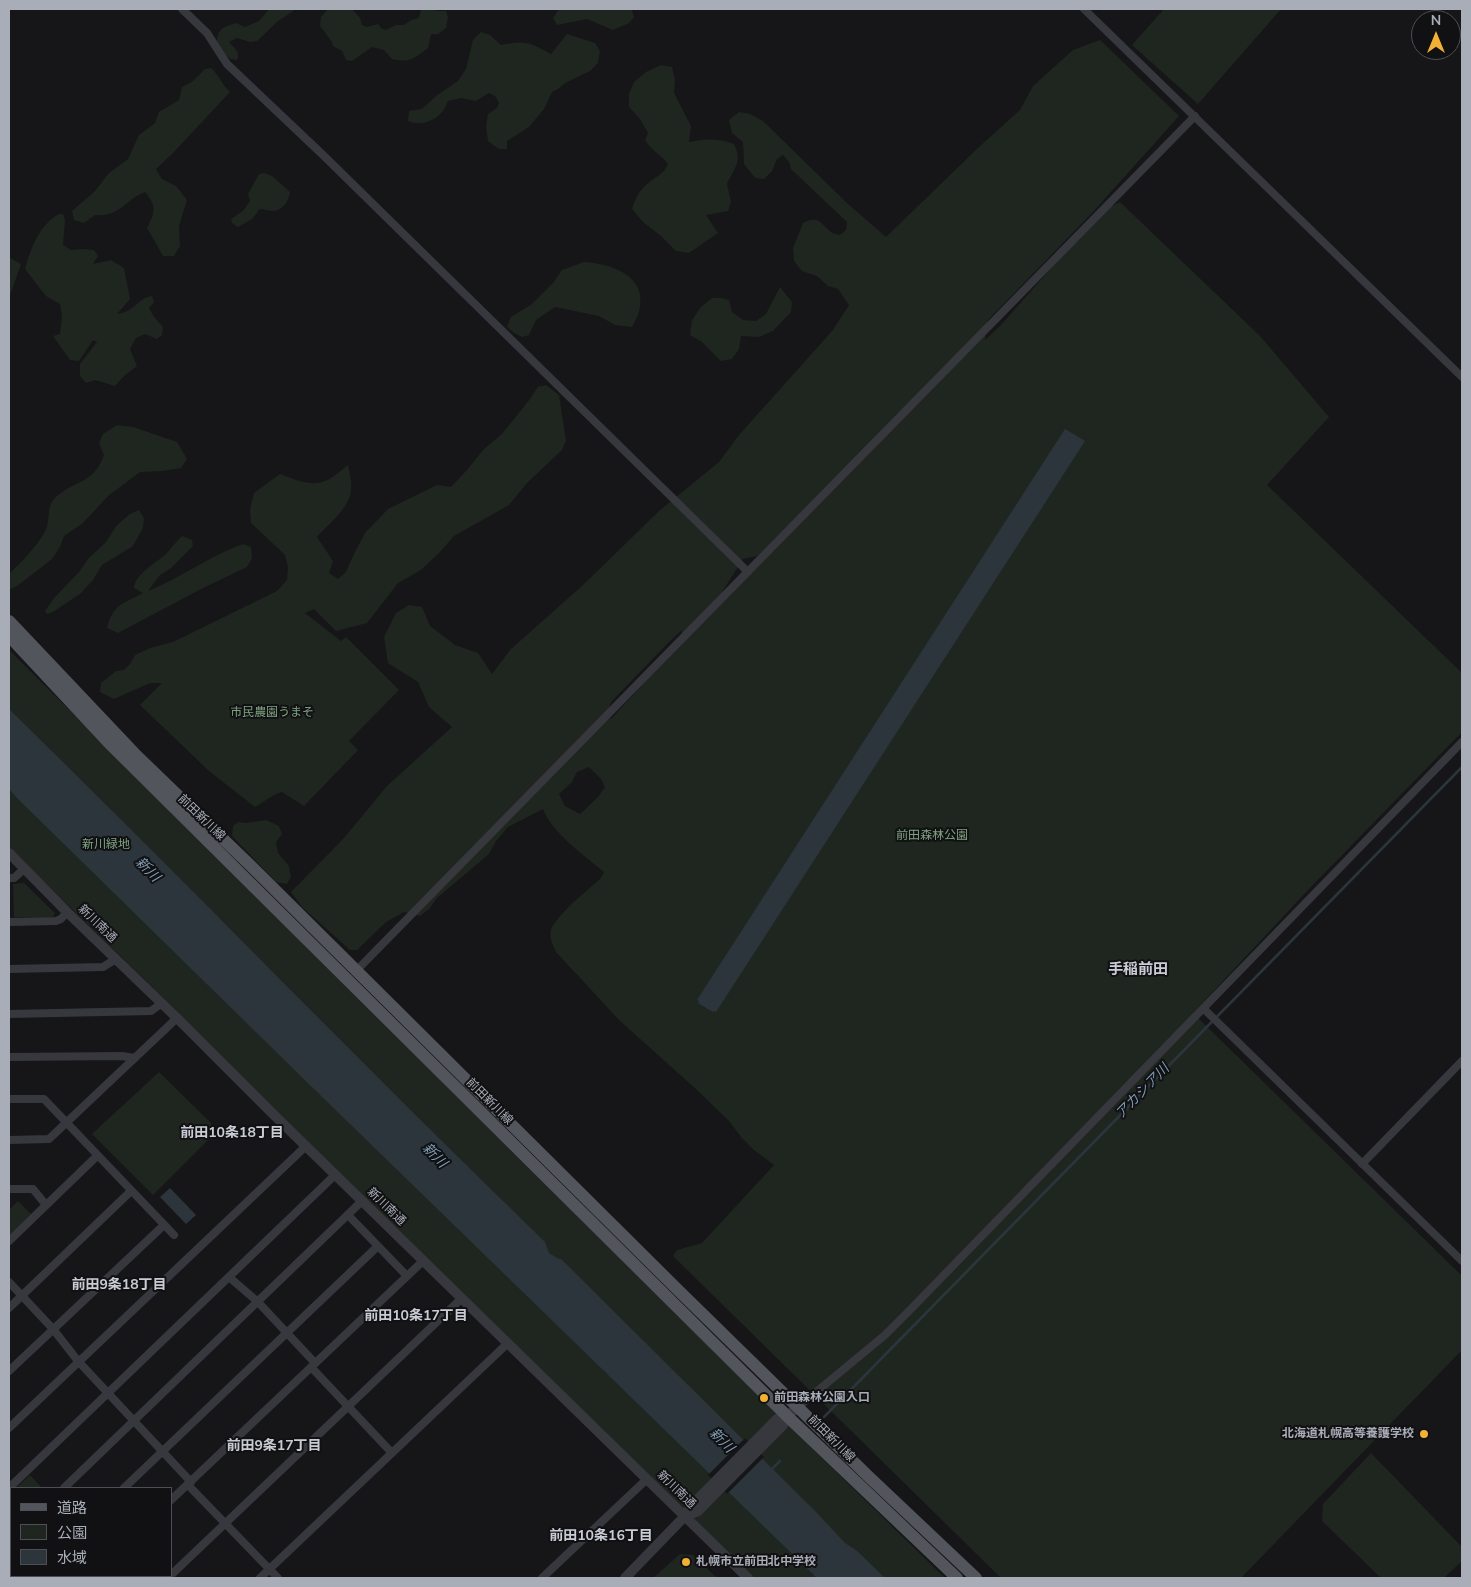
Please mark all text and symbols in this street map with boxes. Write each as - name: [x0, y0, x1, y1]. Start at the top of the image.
- north arrow: [1411, 10, 1461, 60]
- text: N: [1431, 11, 1441, 30]
- park label: 市民農園うまそ: [230, 706, 314, 720]
- street label: 前田新川線: [174, 792, 228, 844]
- park label: 前田森林公園: [896, 829, 968, 843]
- park label: 新川緑地: [82, 838, 130, 852]
- water label: 新川: [131, 854, 163, 886]
- street label: 新川南通: [75, 902, 119, 946]
- district label: 手稲前田: [1108, 961, 1168, 979]
- water label: アカシア川: [1113, 1061, 1173, 1123]
- street label: 前田新川線: [463, 1076, 515, 1128]
- district label: 前田10条18丁目: [180, 1126, 284, 1142]
- water label: 新川: [418, 1140, 450, 1172]
- street label: 新川南通: [364, 1185, 408, 1229]
- district label: 前田9条18丁目: [71, 1278, 167, 1294]
- district label: 前田10条17丁目: [364, 1309, 468, 1325]
- place label: 前田森林公園入口: [774, 1391, 870, 1405]
- marker: 前田森林公園入口: [758, 1392, 770, 1404]
- street label: 前田新川線: [805, 1413, 857, 1465]
- water label: 新川: [705, 1425, 737, 1457]
- place label: 北海道札幌高等養護学校: [1282, 1427, 1414, 1441]
- marker: 北海道札幌高等養護学校: [1418, 1428, 1430, 1440]
- district label: 前田9条17丁目: [226, 1439, 322, 1455]
- street label: 新川南通: [654, 1468, 698, 1512]
- legend: [10, 1487, 172, 1577]
- text: 道路: [57, 1498, 87, 1518]
- text: 公園: [57, 1523, 87, 1543]
- district label: 前田10条16丁目: [549, 1529, 653, 1545]
- text: 水域: [57, 1548, 87, 1568]
- place label: 札幌市立前田北中学校: [696, 1555, 816, 1569]
- marker: 札幌市立前田北中学校: [680, 1556, 692, 1568]

